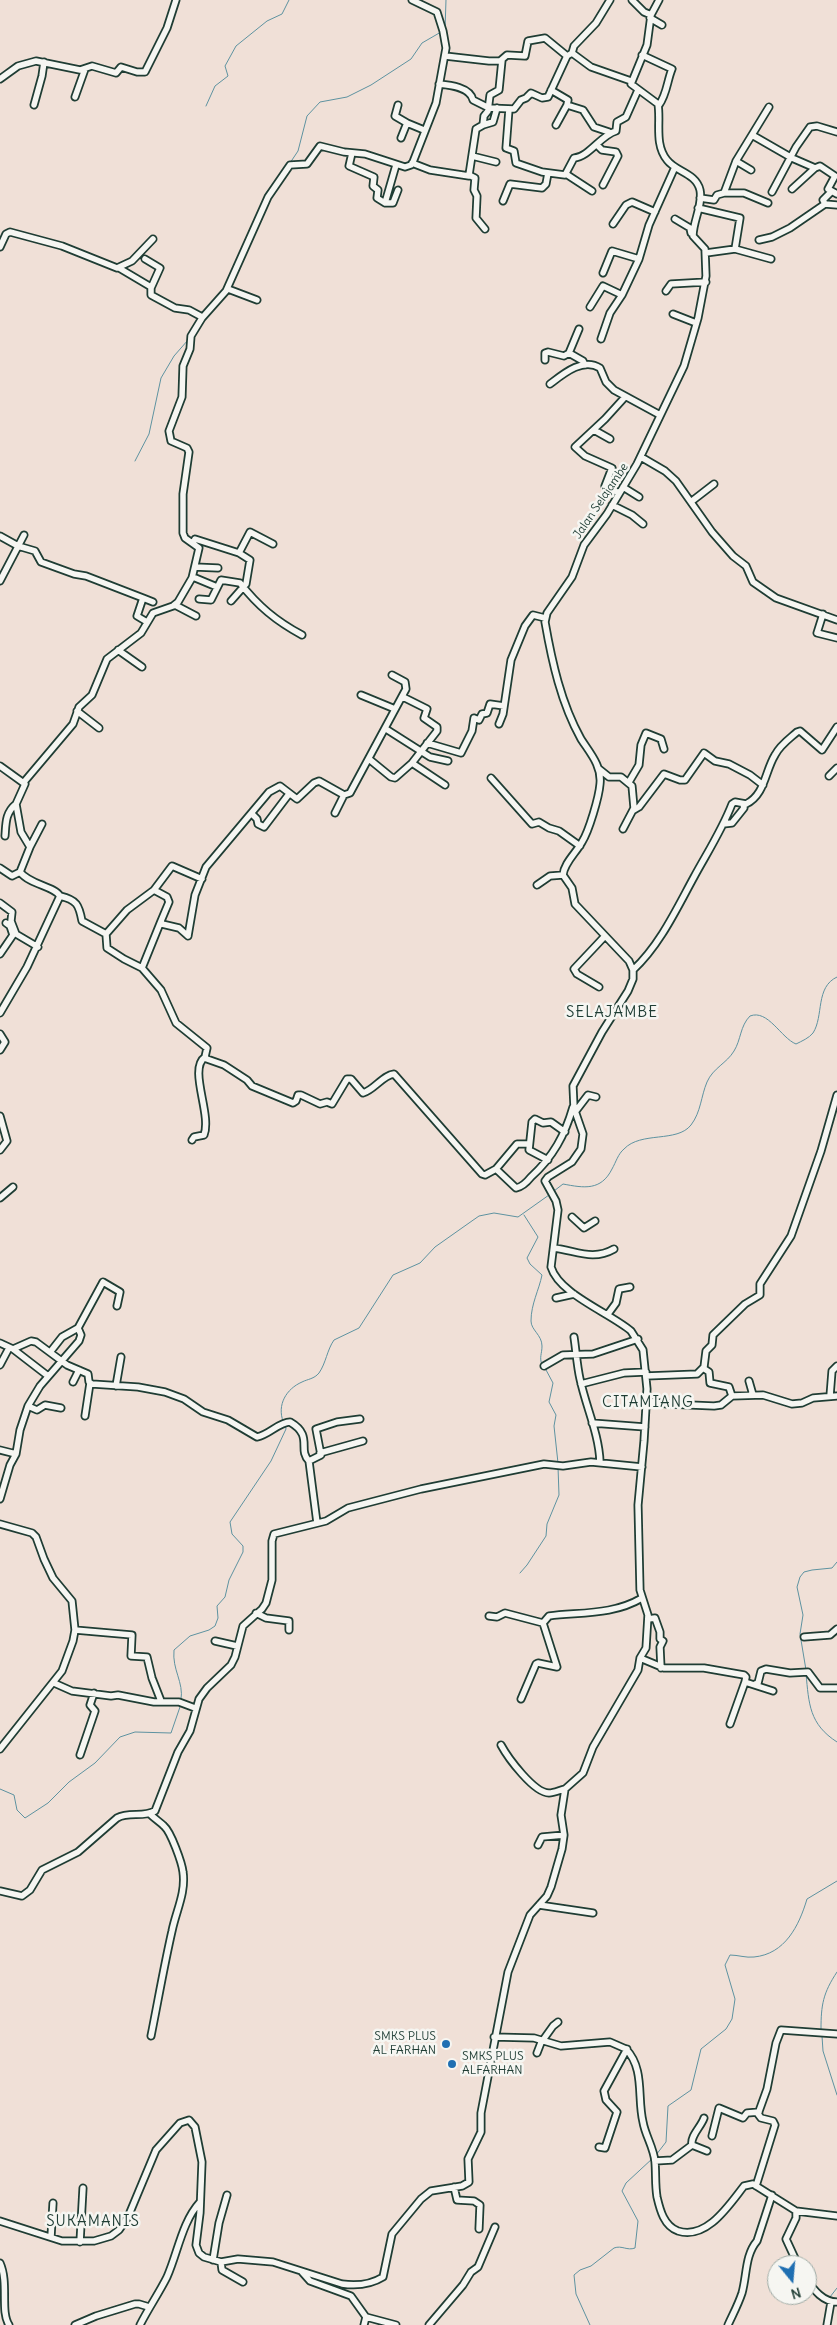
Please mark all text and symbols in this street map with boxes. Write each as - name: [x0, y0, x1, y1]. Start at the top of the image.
- street label: Jalan Selajambe: [570, 460, 632, 542]
- district label: SELAJAMBE: [565, 1004, 659, 1022]
- district label: CITAMIANG: [601, 1394, 695, 1412]
- place label: SMKS PLUS AL FARHAN: [373, 2030, 436, 2058]
- marker: SMKS PLUS AL FARHAN: [440, 2038, 452, 2050]
- place label: SMKS PLUS ALFARHAN: [462, 2050, 524, 2078]
- marker: SMKS PLUS ALFARHAN: [446, 2058, 458, 2070]
- district label: SUKAMANIS: [45, 2213, 141, 2231]
- north arrow: [767, 2255, 817, 2305]
- text: N: [789, 2283, 803, 2303]

